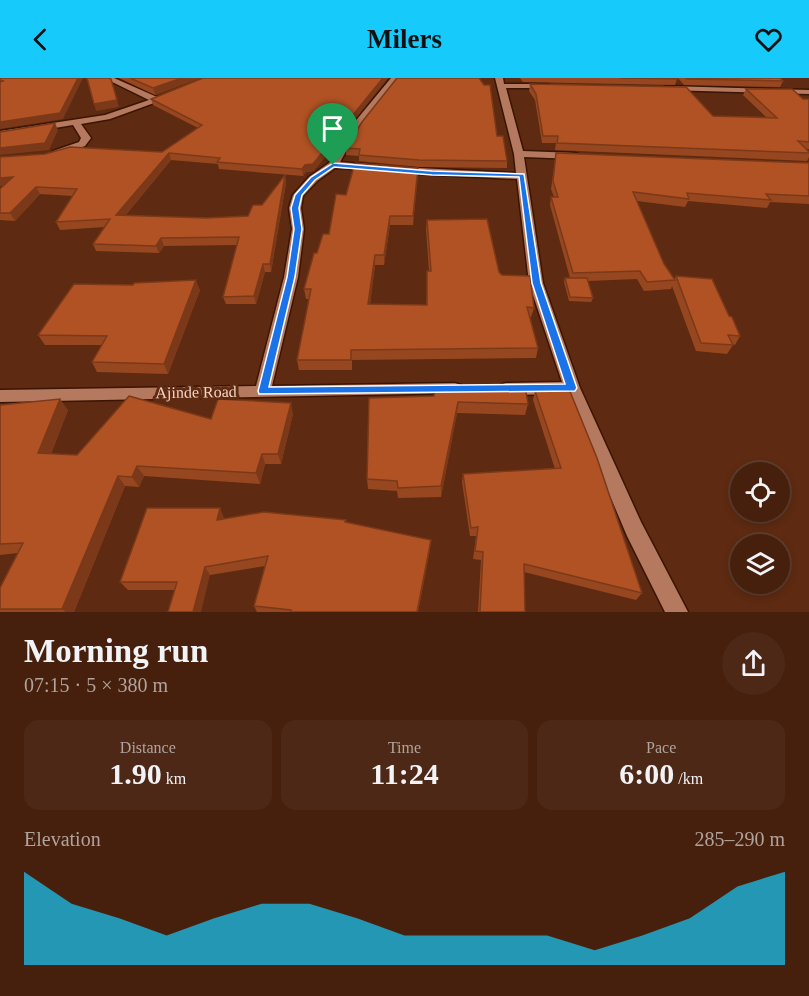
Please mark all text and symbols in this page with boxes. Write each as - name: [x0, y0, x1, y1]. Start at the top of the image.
- icon: back: [24, 23, 57, 56]
- icon: heart: [752, 23, 785, 56]
- text: Milers: [367, 24, 442, 54]
- pin: [307, 103, 358, 165]
- icon: arrive: [316, 112, 349, 145]
- street label: Ajinde Road: [155, 383, 237, 402]
- map controls: [730, 462, 790, 594]
- button: locate: [730, 462, 790, 522]
- button: layers: [730, 534, 790, 594]
- button: share: [722, 632, 785, 695]
- text: Morning run: [24, 633, 208, 669]
- text: 07:15 · 5 × 380 m: [24, 674, 168, 696]
- text: Distance: [120, 739, 176, 756]
- text: Time: [388, 739, 421, 756]
- text: Pace: [646, 739, 676, 756]
- text: 1.90: [109, 757, 162, 790]
- text: 11:24: [370, 757, 439, 790]
- text: 6:00: [619, 757, 674, 790]
- text: km: [162, 770, 186, 787]
- text: /km: [674, 770, 703, 787]
- text: Elevation: [24, 828, 101, 850]
- text: 285–290 m: [694, 828, 785, 850]

